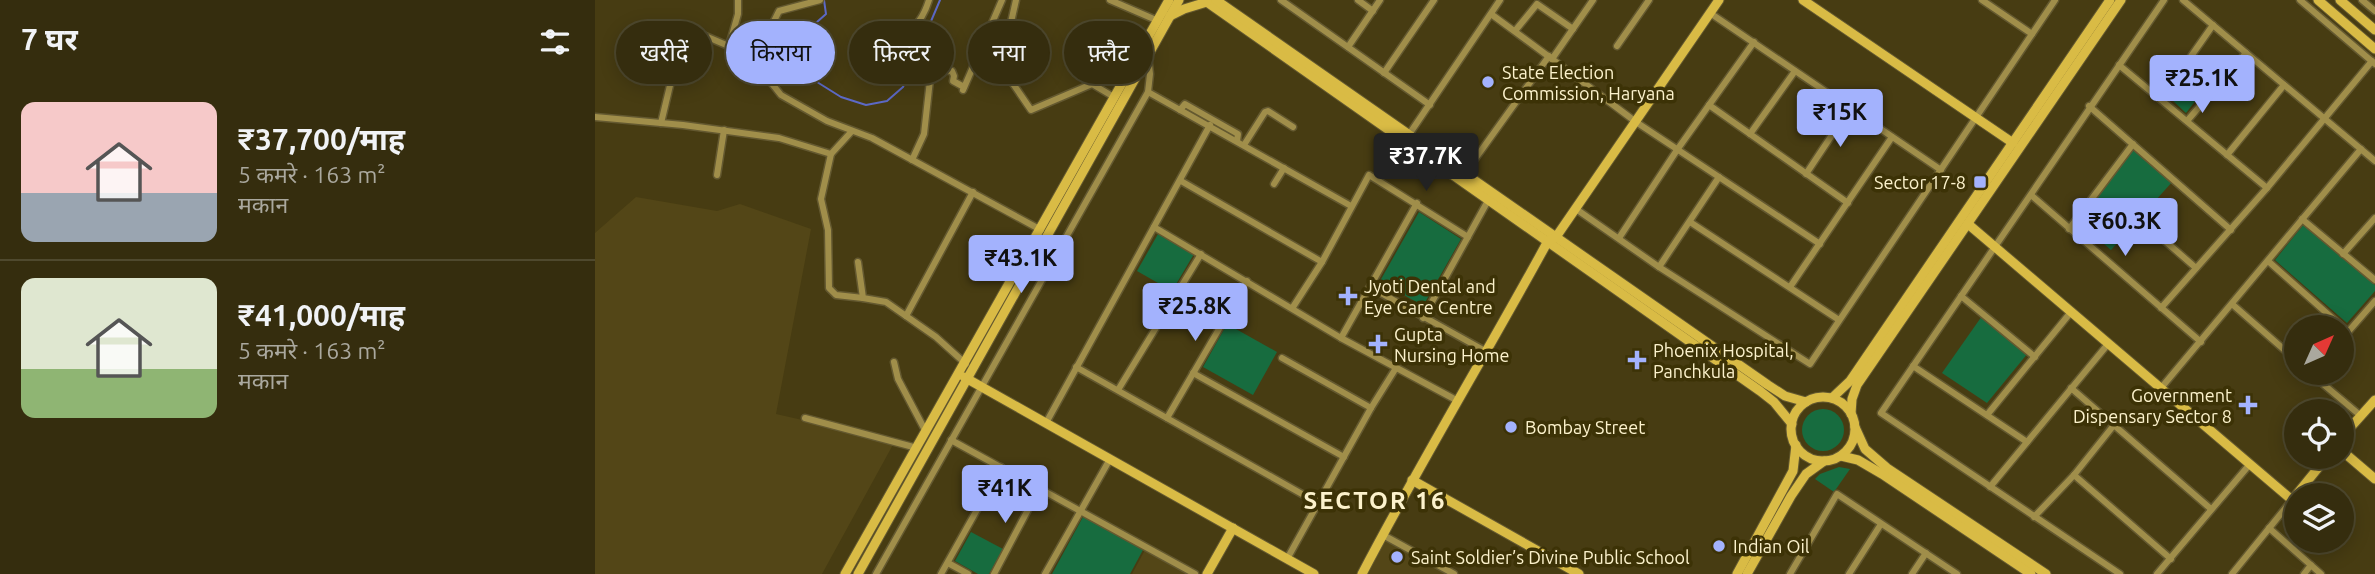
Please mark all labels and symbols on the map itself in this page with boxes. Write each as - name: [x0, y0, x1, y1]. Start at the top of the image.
- pin: ₹25.1K: [2145, 55, 2259, 115]
- place label: State Election Commission, Haryana: [1502, 62, 1675, 103]
- marker: State Election Commission, Haryana: [1480, 74, 1496, 90]
- pin: ₹15K: [1799, 90, 1881, 149]
- pin: ₹37.7K: [1369, 134, 1483, 193]
- place label: Sector 17-8: [1874, 172, 1966, 192]
- marker: Sector 17-8: [1972, 174, 1988, 190]
- pin: ₹60.3K: [2068, 198, 2182, 258]
- pin: ₹43.1K: [964, 236, 1078, 295]
- place label: Jyoti Dental and Eye Care Centre: [1364, 276, 1496, 317]
- pin: ₹25.8K: [1138, 284, 1252, 343]
- marker: Jyoti Dental and Eye Care Centre: [1338, 286, 1358, 306]
- north arrow: [2284, 315, 2354, 385]
- place label: Gupta Nursing Home: [1394, 324, 1509, 365]
- marker: Gupta Nursing Home: [1368, 334, 1388, 354]
- place label: Phoenix Hospital, Panchkula: [1653, 340, 1794, 381]
- marker: Phoenix Hospital, Panchkula: [1627, 350, 1647, 370]
- place label: Government Dispensary Sector 8: [2073, 385, 2232, 426]
- marker: Government Dispensary Sector 8: [2238, 395, 2258, 415]
- place label: Bombay Street: [1525, 417, 1645, 437]
- marker: Bombay Street: [1503, 419, 1519, 435]
- pin: ₹41K: [964, 466, 1046, 525]
- district label: SECTOR 16: [1304, 487, 1446, 514]
- place label: Indian Oil: [1733, 536, 1810, 556]
- marker: Indian Oil: [1711, 538, 1727, 554]
- place label: Saint Soldier’s Divine Public School: [1411, 547, 1690, 567]
- marker: Saint Soldier’s Divine Public School: [1389, 549, 1405, 565]

